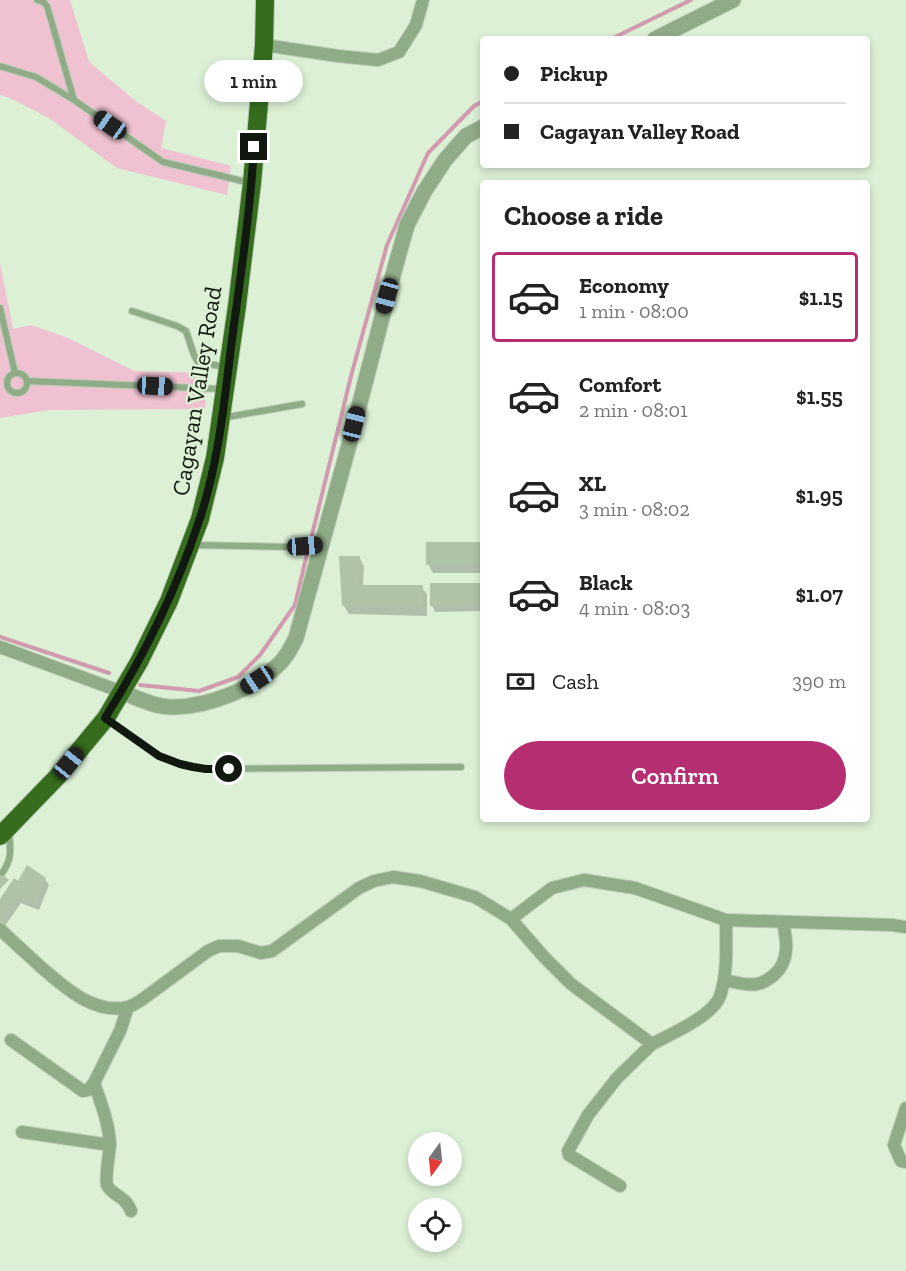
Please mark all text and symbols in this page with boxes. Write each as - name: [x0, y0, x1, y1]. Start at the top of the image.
- callout: 1 min: [204, 60, 304, 102]
- text: Pickup: [540, 60, 608, 87]
- text: 1 min: [230, 69, 277, 93]
- car: [90, 107, 130, 143]
- text: Cagayan Valley Road: [540, 118, 740, 145]
- route end: [240, 133, 267, 160]
- text: Choose a ride: [504, 200, 663, 232]
- icon: car: [507, 270, 561, 324]
- text: Economy: [579, 272, 669, 299]
- car: [374, 276, 400, 316]
- street label: Cagayan Valley Road: [166, 284, 227, 498]
- text: $1.15: [799, 284, 843, 311]
- text: 1 min · 08:00: [579, 299, 689, 323]
- icon: car: [507, 369, 561, 423]
- text: Comfort: [579, 371, 661, 398]
- car: [137, 376, 173, 396]
- text: $1.55: [796, 383, 843, 410]
- text: 2 min · 08:01: [579, 398, 688, 422]
- car: [341, 404, 367, 444]
- icon: car: [507, 468, 561, 522]
- text: XL: [579, 470, 606, 497]
- text: $1.95: [796, 482, 843, 509]
- text: 3 min · 08:02: [579, 497, 690, 521]
- car: [286, 536, 324, 556]
- icon: car: [507, 567, 561, 621]
- text: Black: [579, 569, 633, 596]
- text: $1.07: [795, 581, 843, 608]
- text: 4 min · 08:03: [579, 596, 690, 620]
- car: [237, 663, 277, 697]
- icon: cash: [504, 665, 537, 698]
- text: Cash: [552, 668, 599, 695]
- text: 390 m: [792, 669, 846, 693]
- button: Confirm: [504, 741, 846, 810]
- car: [51, 743, 87, 783]
- route start: [215, 755, 242, 782]
- north arrow: [408, 1132, 462, 1186]
- map controls: [408, 1132, 462, 1252]
- button: locate: [408, 1198, 462, 1252]

